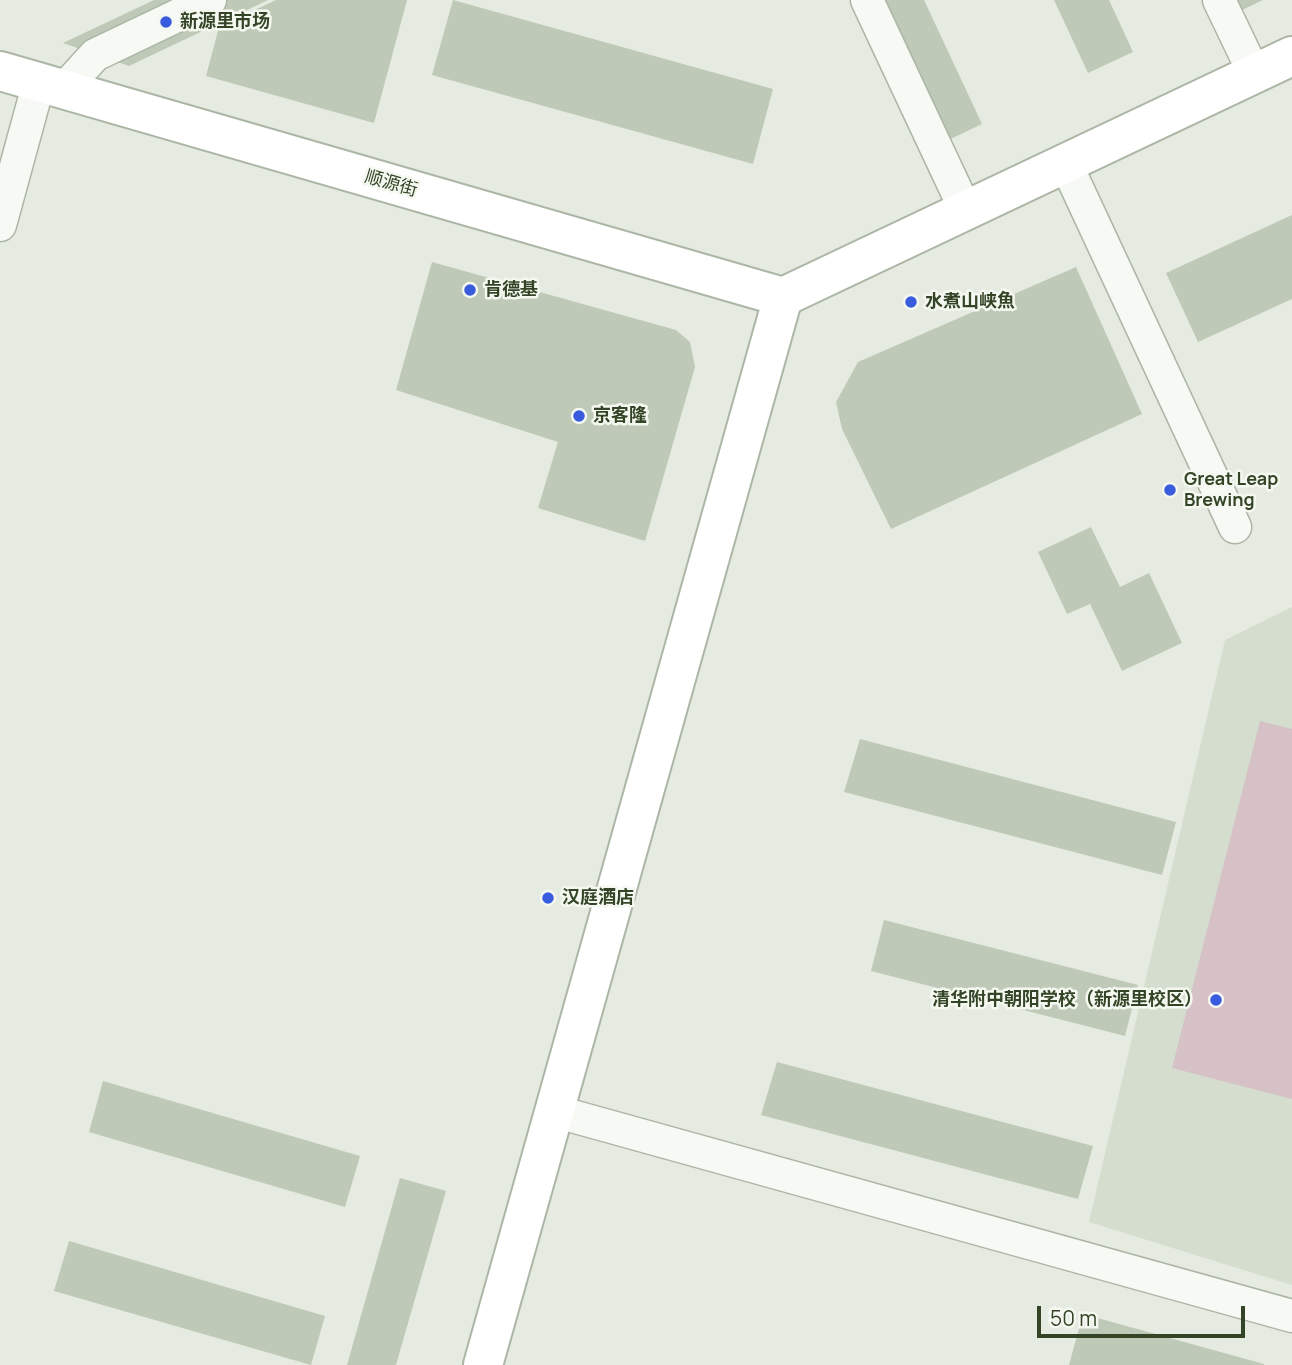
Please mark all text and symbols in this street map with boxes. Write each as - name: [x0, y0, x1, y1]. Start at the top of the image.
- place label: 新源里市场: [180, 11, 270, 33]
- marker: 新源里市场: [158, 14, 174, 30]
- street label: 顺源街: [362, 166, 420, 202]
- place label: 肯德基: [484, 279, 538, 301]
- marker: 肯德基: [462, 282, 478, 298]
- place label: 水煮山峡魚: [925, 291, 1015, 313]
- marker: 水煮山峡魚: [903, 294, 919, 310]
- place label: 京客隆: [593, 405, 647, 427]
- marker: 京客隆: [571, 408, 587, 424]
- place label: Great Leap Brewing: [1184, 469, 1278, 512]
- marker: Great Leap Brewing: [1162, 482, 1178, 498]
- place label: 汉庭酒店: [562, 887, 634, 909]
- marker: 汉庭酒店: [540, 890, 556, 906]
- place label: 清华附中朝阳学校（新源里校区）: [932, 989, 1202, 1011]
- marker: 清华附中朝阳学校（新源里校区）: [1208, 992, 1224, 1008]
- scale bar: [1040, 1292, 1248, 1336]
- text: 50 m: [1050, 1304, 1097, 1332]

